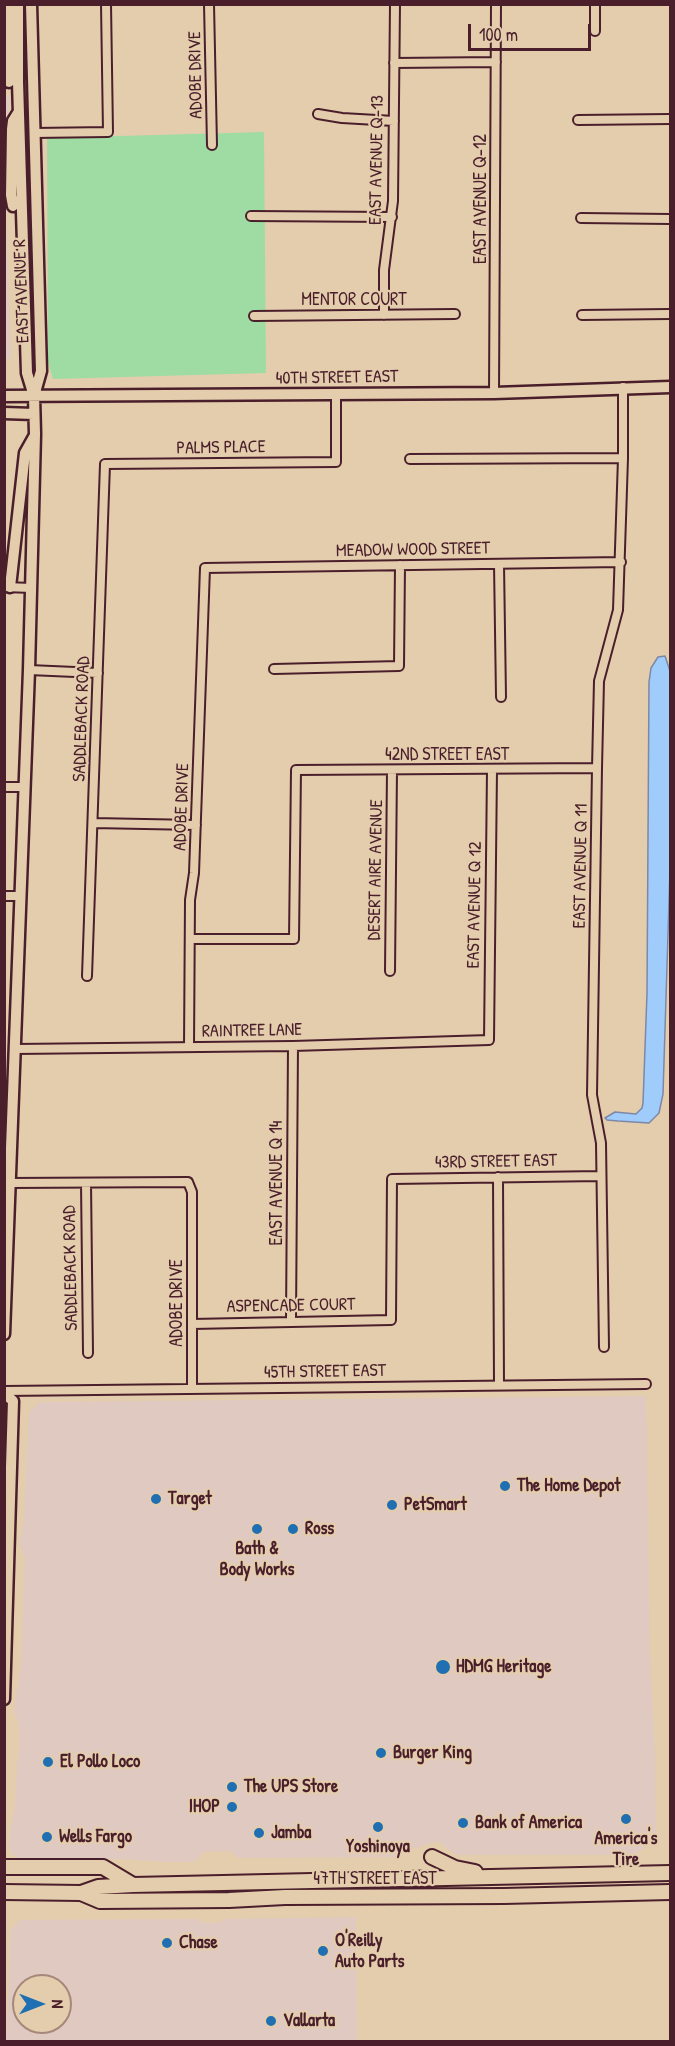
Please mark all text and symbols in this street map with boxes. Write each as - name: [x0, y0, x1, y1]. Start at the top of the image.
- scale bar: [471, 12, 594, 50]
- text: 100 m: [479, 22, 518, 47]
- street label: ADOBE DRIVE: [184, 31, 208, 119]
- street label: EAST AVENUE Q-13: [365, 95, 389, 225]
- street label: EAST AVENUE Q-12: [470, 134, 492, 264]
- street label: EAST AVENUE R: [9, 239, 35, 343]
- street label: MENTOR COURT: [301, 289, 407, 311]
- street label: 40TH STREET EAST: [276, 366, 398, 390]
- street label: PALMS PLACE: [176, 436, 266, 460]
- street label: MEADOW WOOD STREET: [336, 538, 490, 562]
- street label: SADDLEBACK ROAD: [69, 656, 95, 782]
- street label: 42ND STREET EAST: [385, 744, 509, 766]
- street label: ADOBE DRIVE: [170, 763, 194, 851]
- street label: DESERT AIRE AVENUE: [364, 799, 388, 941]
- street label: EAST AVENUE Q 11: [569, 803, 593, 929]
- street label: EAST AVENUE Q 12: [463, 841, 487, 969]
- street label: RAINTREE LANE: [202, 1019, 302, 1043]
- street label: EAST AVENUE Q 14: [266, 1120, 288, 1246]
- street label: 43RD STREET EAST: [435, 1150, 557, 1174]
- street label: SADDLEBACK ROAD: [59, 1205, 83, 1331]
- street label: ADOBE DRIVE: [166, 1259, 188, 1347]
- street label: ASPENCADE COURT: [226, 1294, 356, 1318]
- street label: 45TH STREET EAST: [264, 1360, 386, 1384]
- place label: The Home Depot: [517, 1475, 620, 1497]
- marker: The Home Depot: [498, 1479, 512, 1493]
- place label: Target: [168, 1488, 212, 1510]
- marker: Target: [149, 1492, 163, 1506]
- place label: PetSmart: [404, 1494, 467, 1516]
- marker: PetSmart: [385, 1498, 399, 1512]
- place label: Ross: [305, 1518, 334, 1540]
- marker: Bath & Body Works: [250, 1522, 264, 1536]
- marker: Ross: [286, 1522, 300, 1536]
- place label: Bath & Body Works: [220, 1538, 294, 1580]
- place label: HDMG Heritage: [456, 1656, 551, 1678]
- marker: HDMG Heritage: [434, 1658, 452, 1676]
- place label: Burger King: [393, 1742, 472, 1764]
- marker: Burger King: [374, 1746, 388, 1760]
- place label: El Pollo Loco: [60, 1751, 140, 1773]
- marker: El Pollo Loco: [41, 1755, 55, 1769]
- place label: The UPS Store: [244, 1776, 338, 1798]
- marker: The UPS Store: [225, 1780, 239, 1794]
- place label: IHOP: [189, 1796, 220, 1818]
- marker: IHOP: [225, 1800, 239, 1814]
- place label: Bank of America: [475, 1812, 582, 1834]
- marker: America's Tire: [619, 1812, 633, 1826]
- marker: Bank of America: [456, 1816, 470, 1830]
- marker: Yoshinoya: [371, 1820, 385, 1834]
- place label: Jamba: [271, 1822, 311, 1844]
- place label: Wells Fargo: [59, 1826, 132, 1848]
- marker: Jamba: [252, 1826, 266, 1840]
- place label: America's Tire: [594, 1828, 658, 1870]
- marker: Wells Fargo: [40, 1830, 54, 1844]
- place label: Yoshinoya: [346, 1836, 410, 1858]
- street label: 47TH STREET EAST: [313, 1868, 437, 1890]
- place label: O'Reilly Auto Parts: [335, 1930, 404, 1972]
- place label: Chase: [179, 1932, 218, 1954]
- marker: Chase: [160, 1936, 174, 1950]
- marker: O'Reilly Auto Parts: [316, 1944, 330, 1958]
- north arrow: [12, 1974, 72, 2034]
- text: N: [47, 2000, 69, 2008]
- place label: Vallarta: [283, 2010, 335, 2032]
- marker: Vallarta: [264, 2014, 278, 2028]

